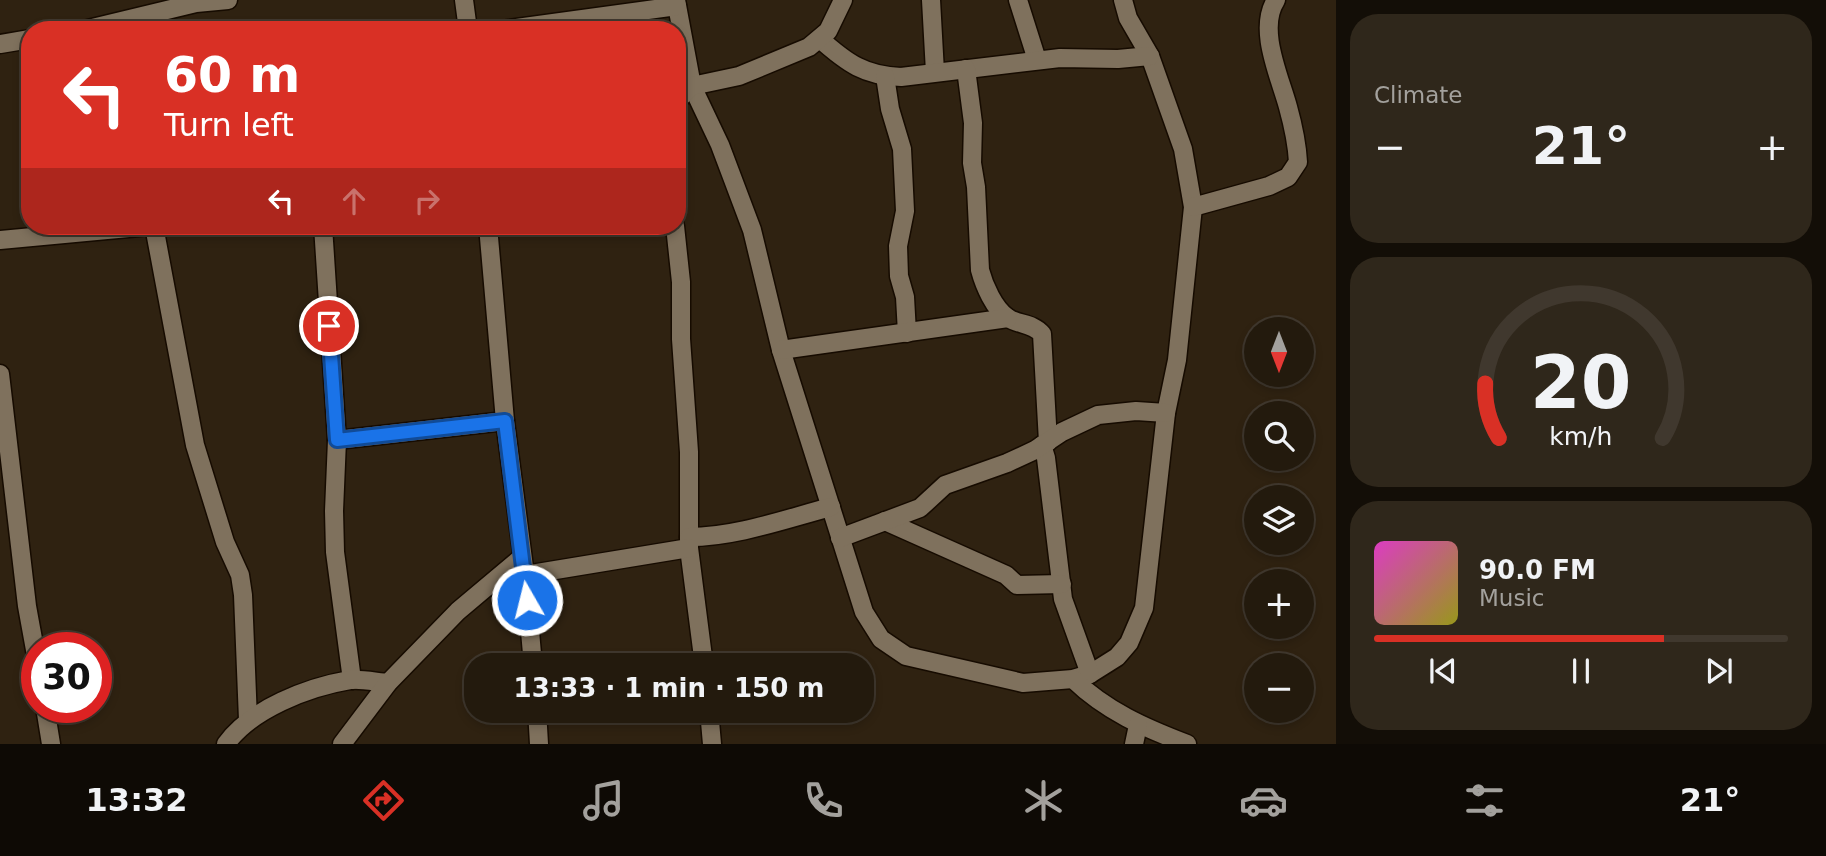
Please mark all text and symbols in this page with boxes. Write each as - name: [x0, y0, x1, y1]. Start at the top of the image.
- text: 60 m: [164, 47, 300, 104]
- icon: left: [49, 49, 140, 140]
- text: Climate: [1374, 82, 1463, 108]
- text: Turn left: [164, 106, 294, 144]
- text: 21°: [1532, 116, 1630, 176]
- text: −: [1374, 125, 1406, 169]
- text: +: [1756, 125, 1788, 169]
- icon: left: [262, 182, 300, 220]
- icon: ahead: [335, 182, 373, 220]
- icon: right: [408, 182, 446, 220]
- pin: [299, 296, 359, 356]
- icon: arrive: [310, 307, 348, 345]
- north arrow: [1244, 317, 1314, 387]
- map controls: [1244, 317, 1314, 723]
- text: 20: [1530, 340, 1632, 425]
- button: search: [1244, 401, 1314, 471]
- text: km/h: [1549, 422, 1613, 451]
- button: layers: [1244, 485, 1314, 555]
- text: 90.0 FM: [1479, 555, 1596, 585]
- position arrow: [490, 563, 564, 637]
- button: +: [1244, 569, 1314, 639]
- text: Music: [1479, 585, 1544, 611]
- speed limit sign: 30: [21, 632, 112, 723]
- icon: previous: [1424, 652, 1462, 690]
- icon: pause: [1562, 652, 1600, 690]
- icon: next: [1700, 652, 1738, 690]
- button: −: [1244, 653, 1314, 723]
- text: 13:33 · 1 min · 150 m: [514, 673, 824, 703]
- icon: directions: [359, 776, 408, 825]
- icon: music: [579, 776, 628, 825]
- icon: phone: [799, 776, 848, 825]
- icon: climate: [1019, 776, 1068, 825]
- icon: car: [1239, 776, 1288, 825]
- icon: filters: [1460, 776, 1509, 825]
- text: 13:32: [86, 781, 187, 819]
- text: 21°: [1680, 781, 1740, 819]

